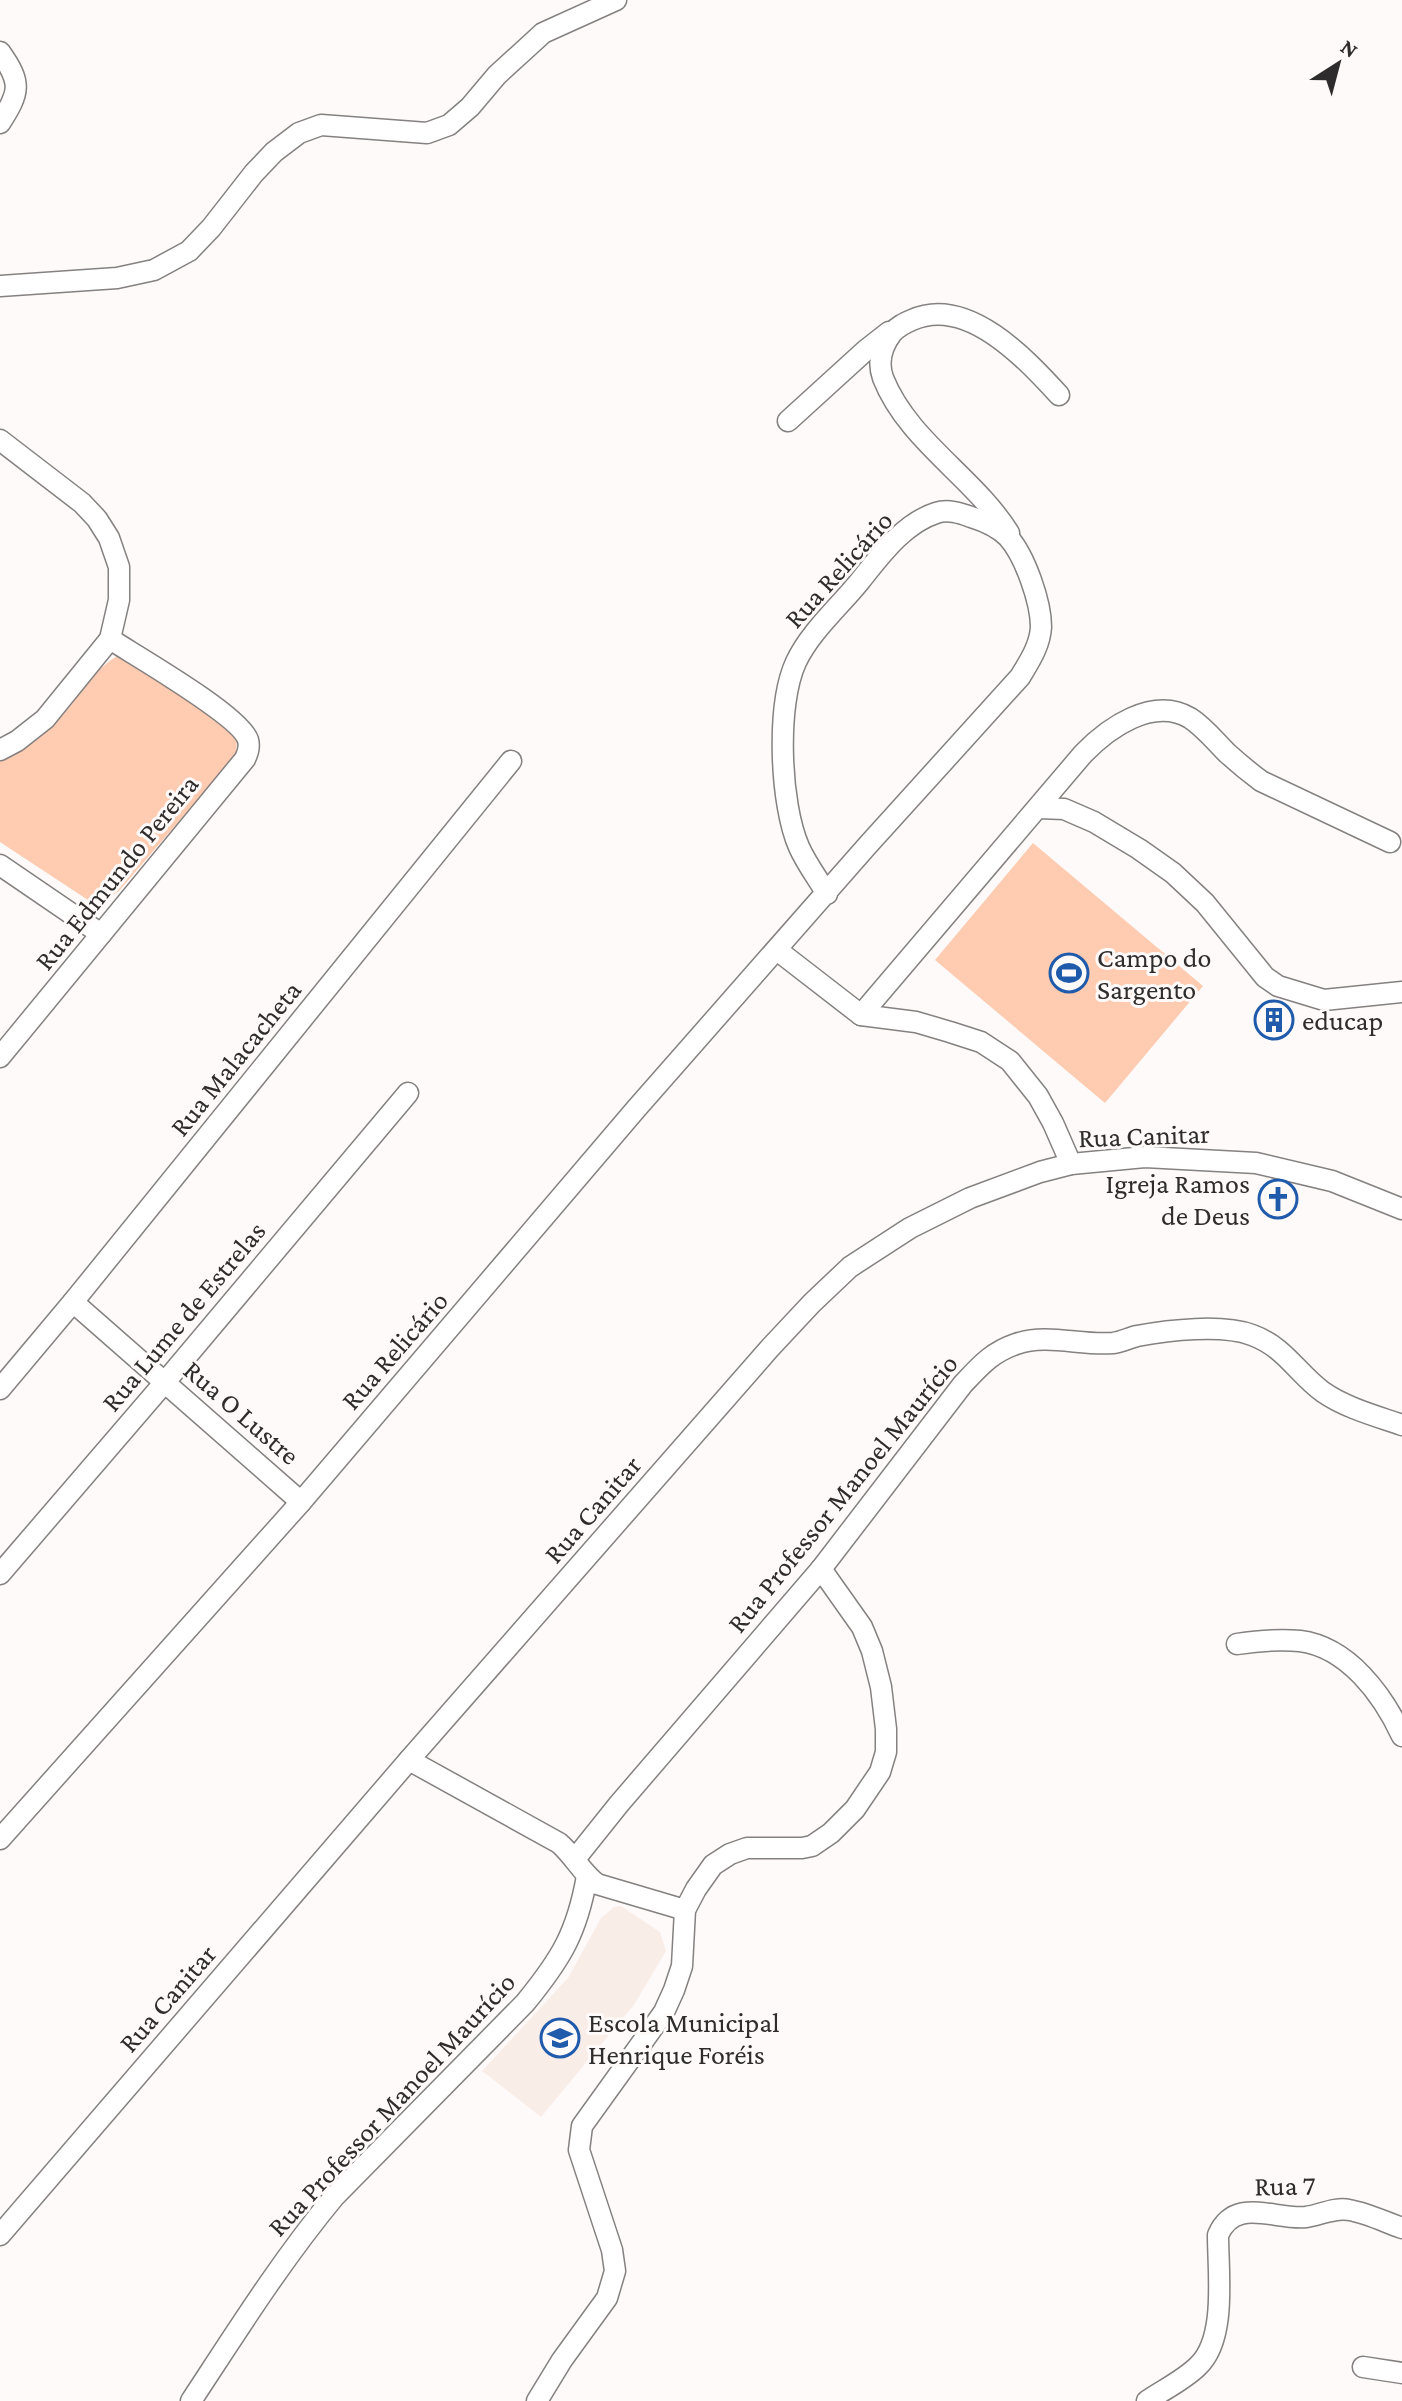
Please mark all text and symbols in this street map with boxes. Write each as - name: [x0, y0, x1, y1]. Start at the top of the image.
- north arrow: [1298, 24, 1378, 104]
- text: N: [1336, 34, 1363, 63]
- street label: Rua Relicário: [778, 505, 899, 634]
- street label: Rua Edmundo Pereira: [28, 769, 204, 976]
- place label: Campo do Sargento: [1097, 942, 1211, 1005]
- sports icon: Campo do Sargento: [1048, 952, 1090, 994]
- street label: Rua Malacacheta: [163, 975, 307, 1142]
- building icon: educap: [1253, 999, 1295, 1041]
- place label: educap: [1302, 1005, 1383, 1036]
- street label: Rua Canitar: [1078, 1118, 1211, 1153]
- place label: Igreja Ramos de Deus: [1106, 1168, 1250, 1231]
- church icon: Igreja Ramos de Deus: [1257, 1178, 1299, 1220]
- street label: Rua Lume de Estrelas: [95, 1215, 272, 1417]
- street label: Rua Relicário: [335, 1285, 454, 1416]
- street label: Rua Professor Manoel Maurício: [721, 1348, 964, 1638]
- street label: Rua O Lustre: [178, 1354, 306, 1471]
- street label: Rua Canitar: [537, 1449, 647, 1569]
- street label: Rua Canitar: [112, 1938, 222, 2058]
- street label: Rua Professor Manoel Maurício: [261, 1966, 521, 2242]
- place label: Escola Municipal Henrique Foréis: [588, 2007, 780, 2070]
- school or university icon: Escola Municipal Henrique Foréis: [539, 2017, 581, 2059]
- street label: Rua 7: [1254, 2169, 1316, 2202]

